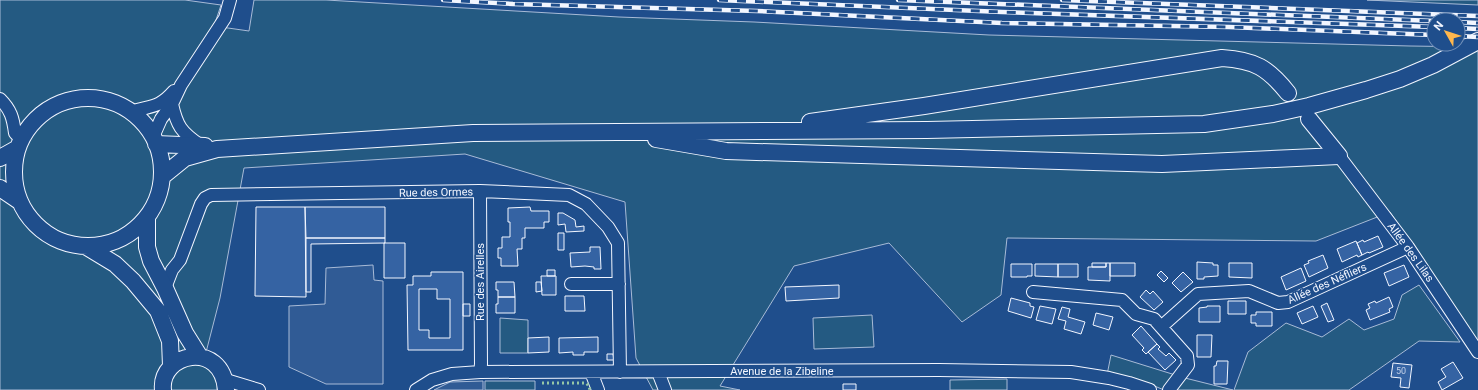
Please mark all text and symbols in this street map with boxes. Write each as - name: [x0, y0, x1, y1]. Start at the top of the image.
- north arrow: [1426, 12, 1466, 52]
- text: N: [1431, 19, 1446, 33]
- street label: Rue des Ormes: [399, 185, 474, 200]
- street label: Allée des Lilas: [1385, 220, 1437, 285]
- street label: Rue des Airelles: [474, 243, 487, 321]
- street label: Allée des Néfliers: [1286, 260, 1369, 307]
- street label: Avenue de la Zibeline: [730, 365, 834, 378]
- house number: 50: [1396, 366, 1406, 376]

